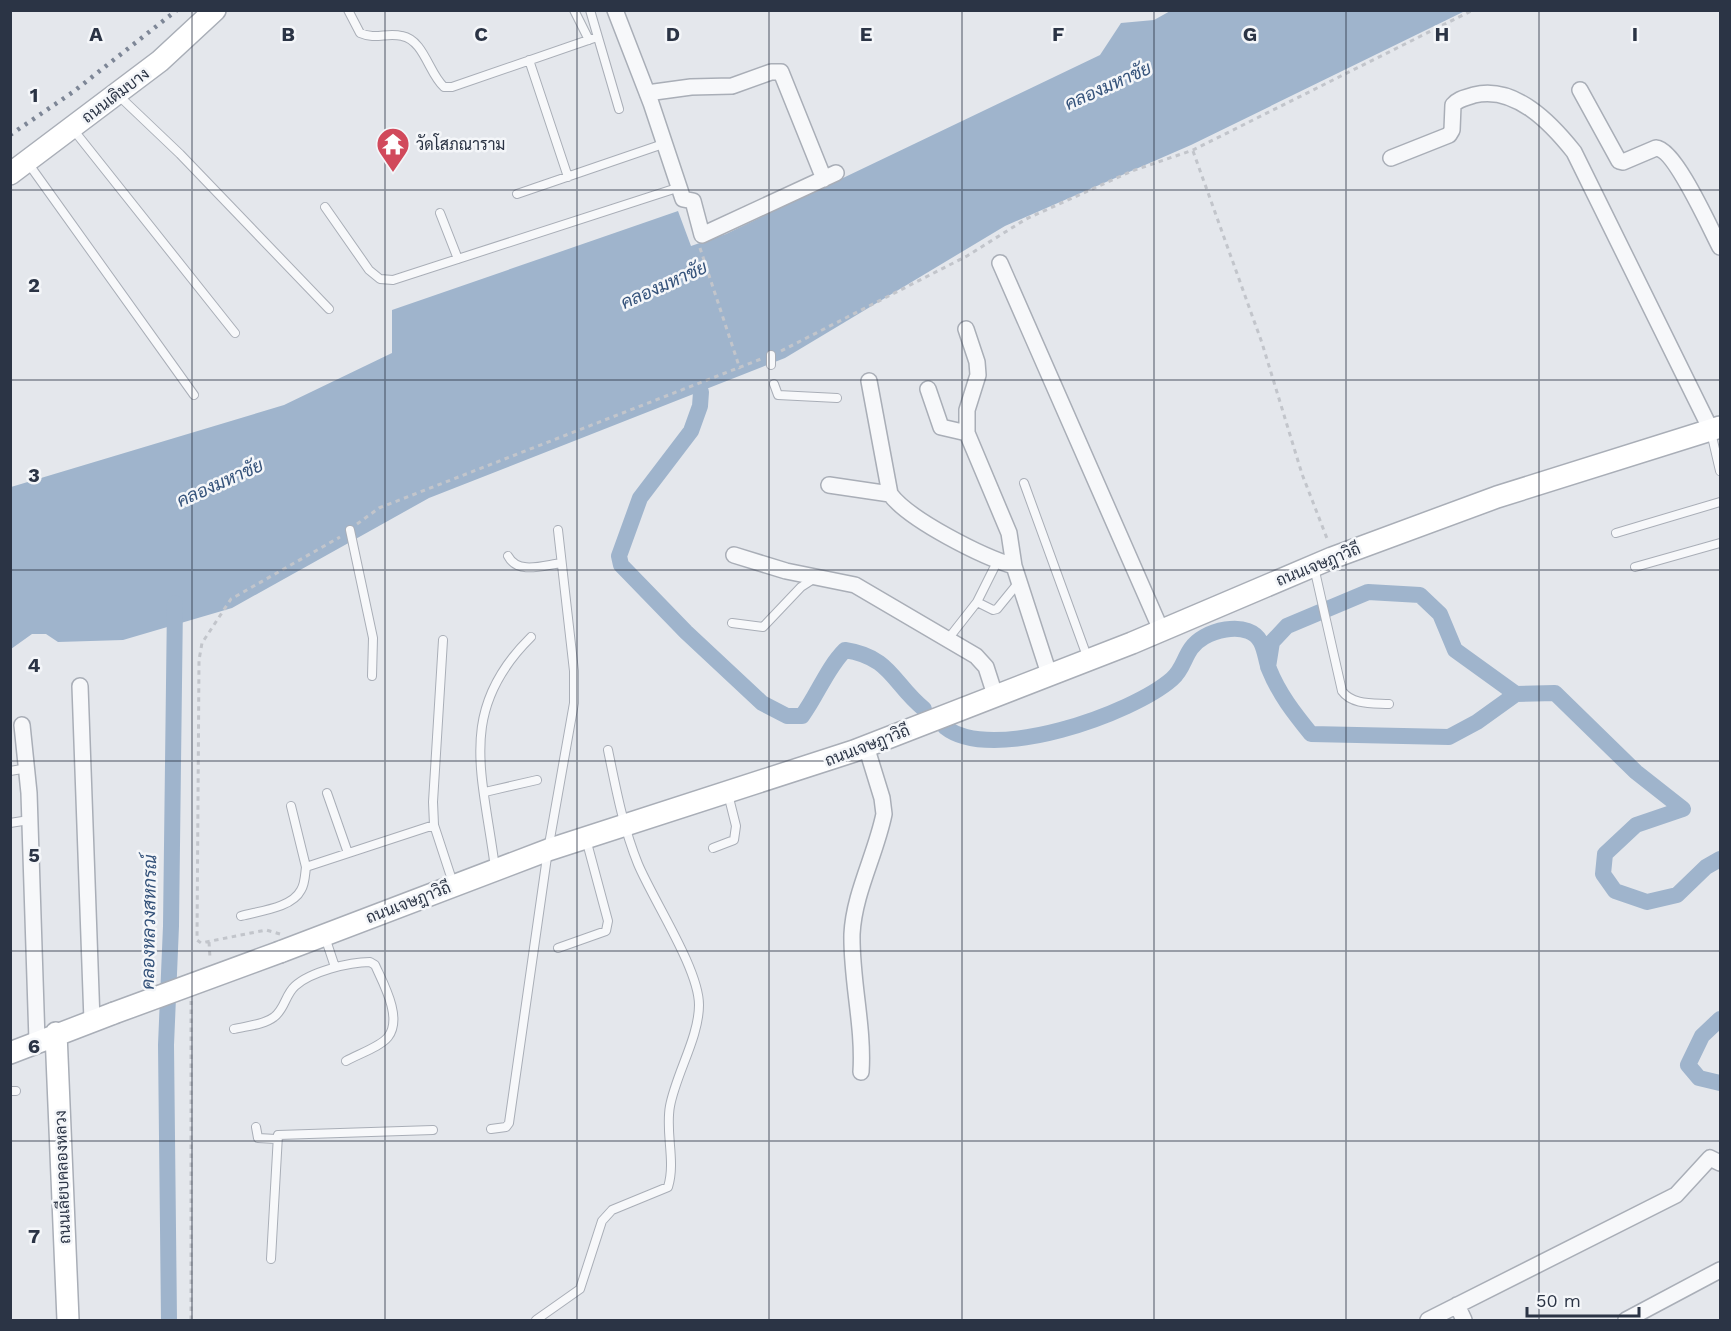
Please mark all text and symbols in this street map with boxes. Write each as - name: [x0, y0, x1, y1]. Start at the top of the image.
- text: A: [89, 22, 103, 46]
- text: B: [281, 22, 295, 46]
- text: C: [474, 22, 488, 46]
- text: D: [666, 22, 680, 46]
- text: E: [860, 22, 872, 46]
- text: F: [1052, 22, 1064, 46]
- text: G: [1243, 22, 1257, 46]
- text: H: [1435, 22, 1449, 46]
- text: I: [1632, 22, 1638, 46]
- water label: คลองมหาชัย: [1061, 57, 1154, 114]
- street label: ถนนเดิมบาง: [78, 64, 153, 127]
- text: 1: [30, 83, 38, 107]
- temple icon: วัดโสภณาราม: [375, 126, 411, 173]
- place label: วัดโสภณาราม: [416, 133, 505, 154]
- water label: คลองมหาชัย: [617, 256, 710, 313]
- text: 2: [28, 273, 40, 297]
- water label: คลองมหาชัย: [173, 454, 266, 511]
- text: 3: [28, 463, 40, 487]
- street label: ถนนเจษฎาวิถี: [1272, 537, 1364, 591]
- text: 4: [28, 653, 41, 677]
- street label: ถนนเจษฎาวิถี: [821, 719, 913, 771]
- text: 5: [28, 843, 40, 867]
- water label: คลองหลวงสหกรณ์: [135, 851, 160, 990]
- street label: ถนนเจษฎาวิถี: [362, 876, 454, 928]
- text: 6: [28, 1034, 40, 1058]
- street label: ถนนเลียบคลองหลวง: [49, 1110, 74, 1244]
- text: 7: [28, 1224, 40, 1248]
- scale bar: [1527, 1280, 1640, 1318]
- text: 50 m: [1536, 1290, 1581, 1311]

